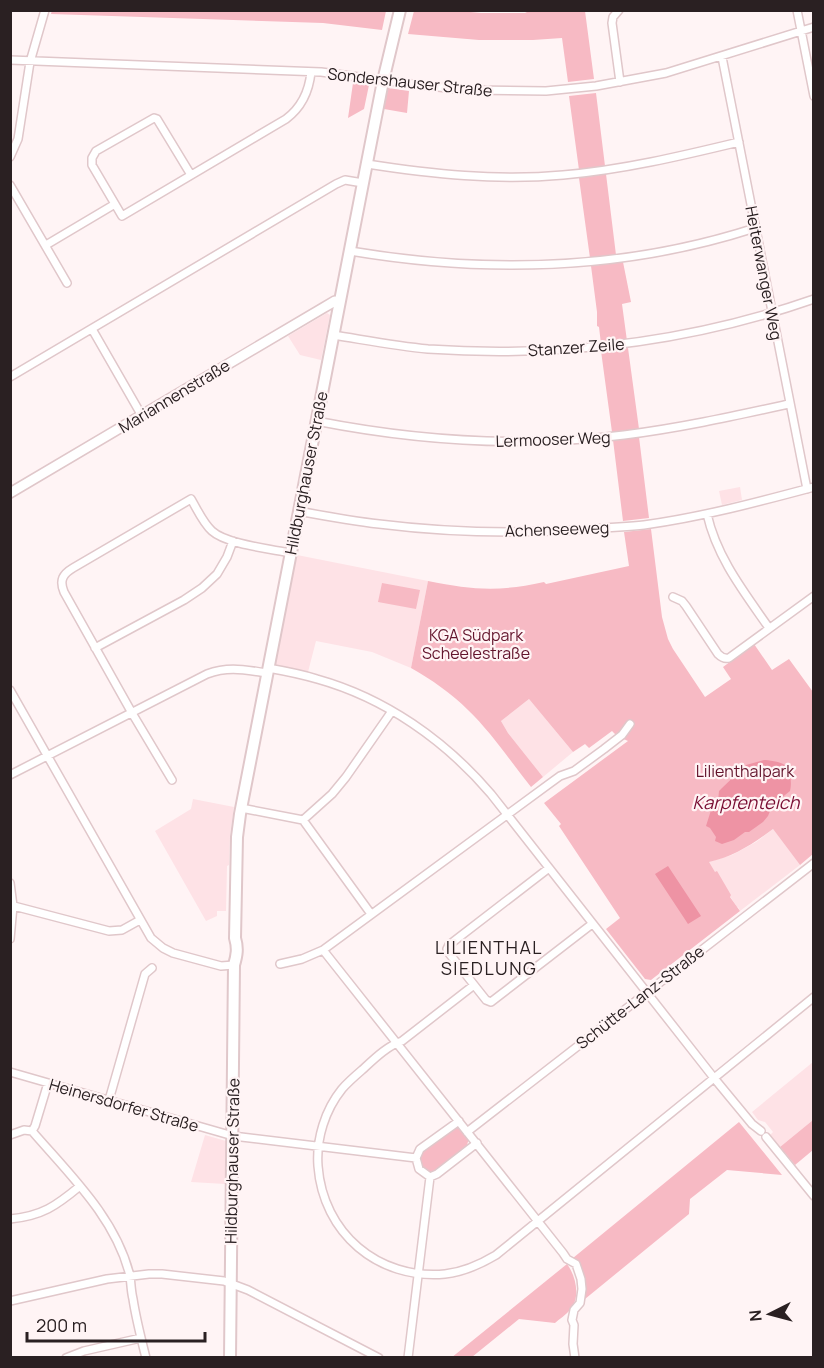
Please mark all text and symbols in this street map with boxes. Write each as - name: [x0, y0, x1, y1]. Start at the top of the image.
- street label: Sondershauser Straße: [326, 62, 494, 102]
- street label: Heiterwanger Weg: [740, 204, 788, 342]
- street label: Stanzer Zeile: [527, 333, 625, 361]
- street label: Mariannenstraße: [114, 354, 234, 438]
- street label: Hildburghauser Straße: [279, 389, 333, 557]
- street label: Lermooser Weg: [495, 426, 611, 452]
- street label: Achenseeweg: [504, 516, 610, 542]
- park label: KGA Südpark Scheelestraße: [422, 624, 530, 664]
- park label: Lilienthalpark: [696, 760, 795, 782]
- water label: Karpfenteich: [692, 790, 801, 814]
- district label: LILIENTHAL SIEDLUNG: [435, 935, 543, 980]
- street label: Schütte-Lanz-Straße: [571, 940, 709, 1054]
- street label: Heinersdorfer Straße: [47, 1073, 201, 1137]
- street label: Hildburghauser Straße: [220, 1078, 244, 1244]
- north arrow: [740, 1284, 800, 1344]
- scale bar: [27, 1305, 206, 1343]
- text: N: [744, 1309, 767, 1322]
- text: 200 m: [36, 1313, 87, 1337]

